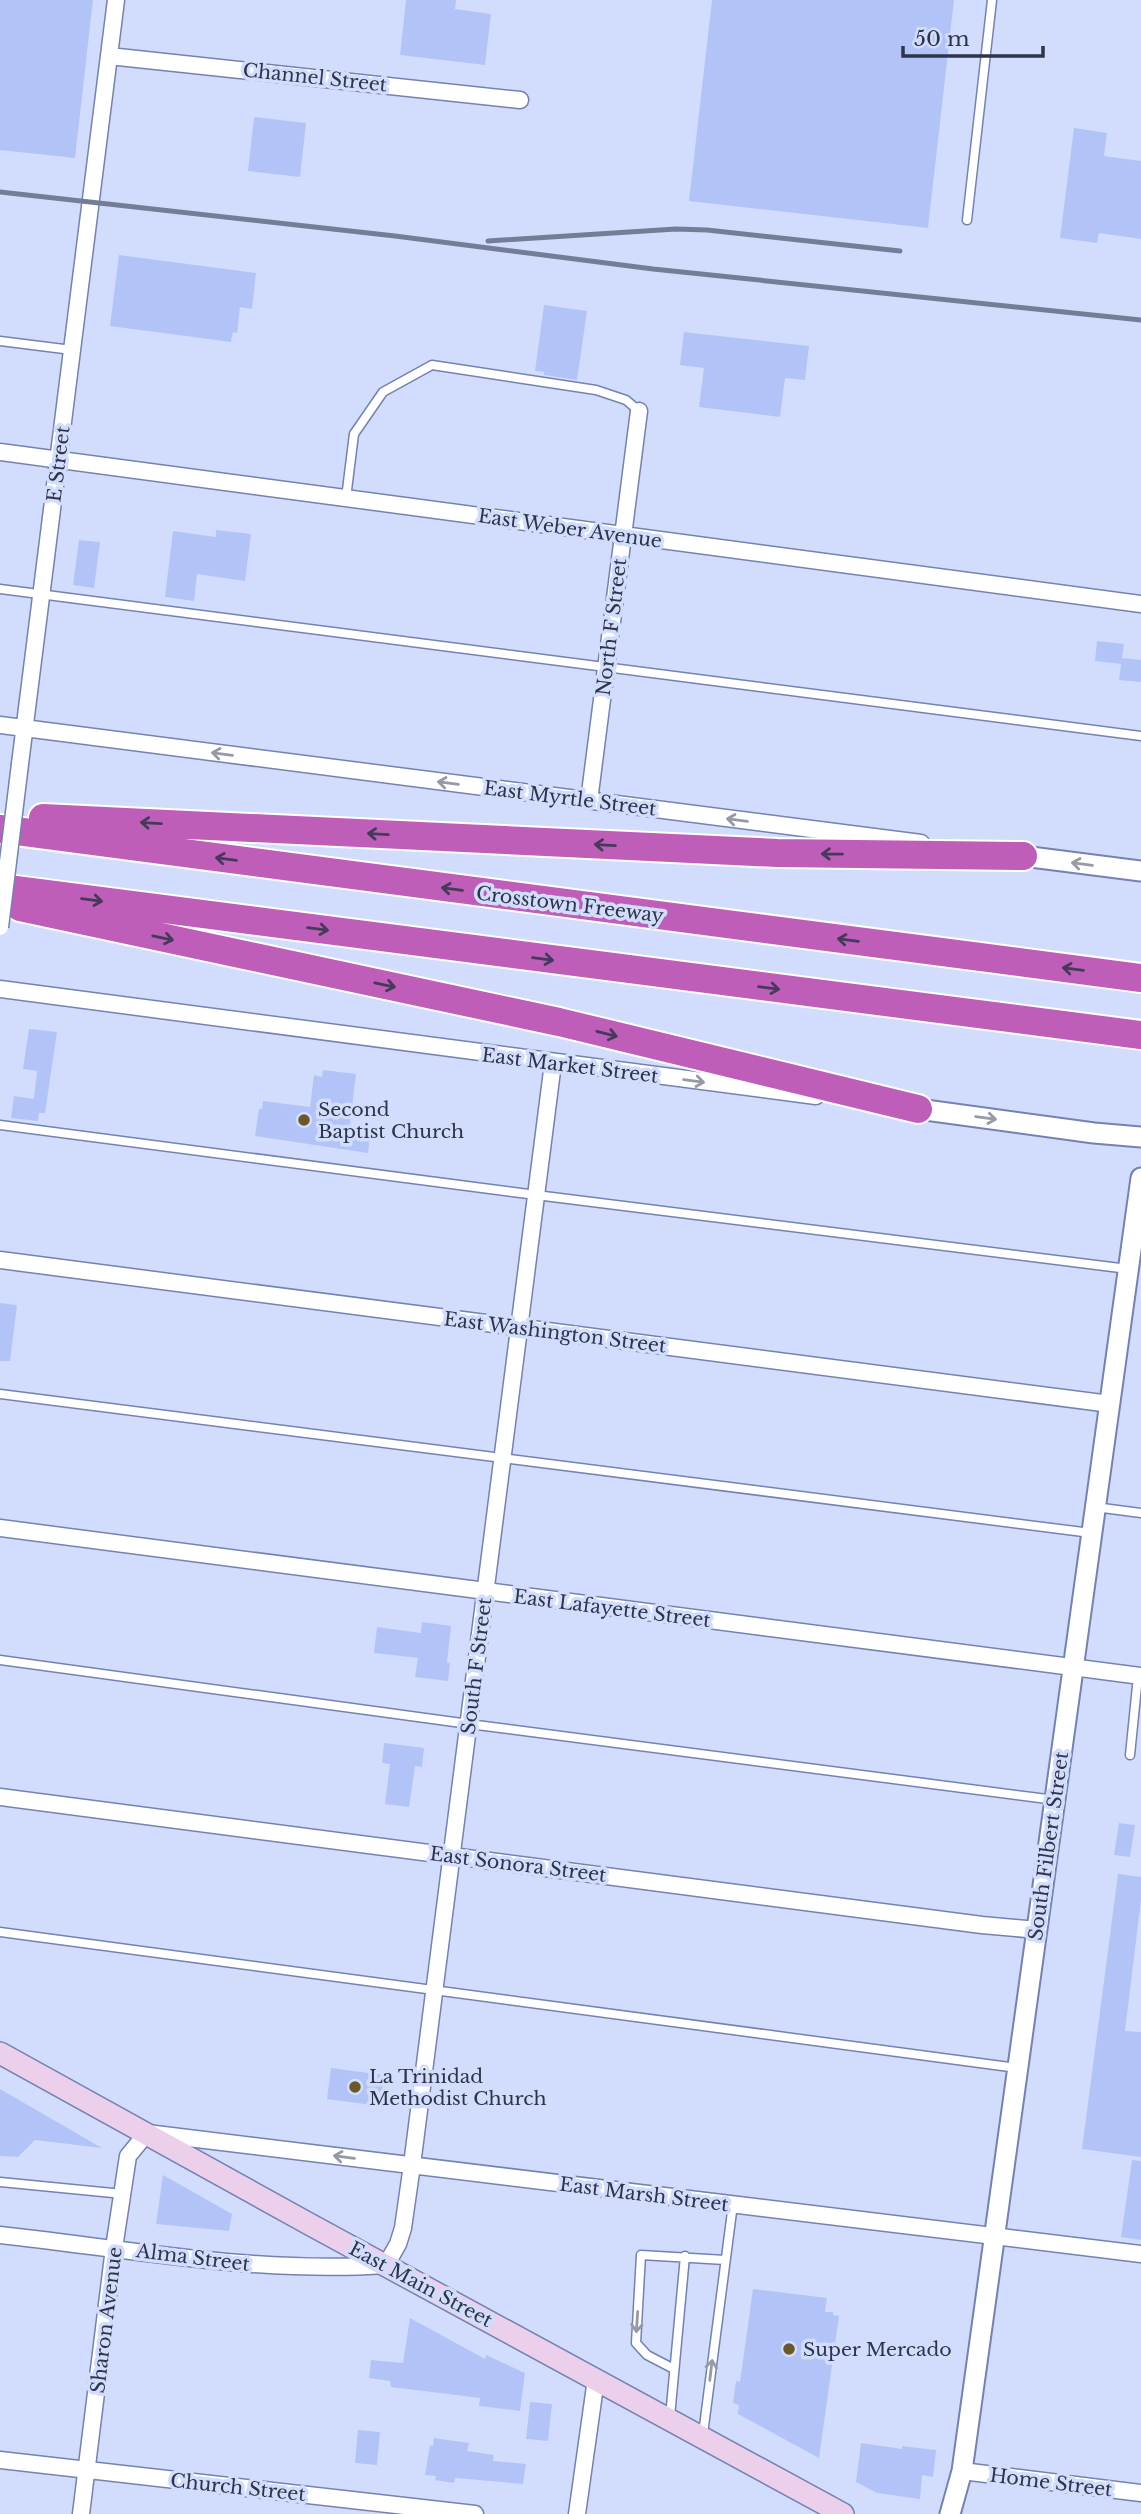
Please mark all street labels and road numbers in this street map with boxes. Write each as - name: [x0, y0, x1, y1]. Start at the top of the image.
- street label: Channel Street: [242, 58, 389, 97]
- street label: E Street: [42, 424, 75, 503]
- street label: East Weber Avenue: [476, 504, 663, 553]
- street label: North F Street: [592, 556, 631, 697]
- street label: East Myrtle Street: [482, 776, 658, 821]
- street label: Crosstown Freeway: [475, 882, 665, 927]
- street label: East Market Street: [480, 1043, 660, 1088]
- street label: East Washington Street: [442, 1307, 668, 1358]
- street label: East Lafayette Street: [512, 1585, 713, 1632]
- street label: South F Street: [457, 1595, 496, 1736]
- street label: South Filbert Street: [1024, 1749, 1073, 1942]
- street label: East Sonora Street: [428, 1842, 608, 1887]
- street label: East Marsh Street: [558, 2173, 731, 2216]
- street label: East Main Street: [345, 2237, 497, 2332]
- street label: Alma Street: [134, 2239, 252, 2276]
- street label: Sharon Avenue: [86, 2246, 127, 2395]
- street label: Home Street: [988, 2464, 1114, 2502]
- street label: Church Street: [169, 2469, 307, 2506]

